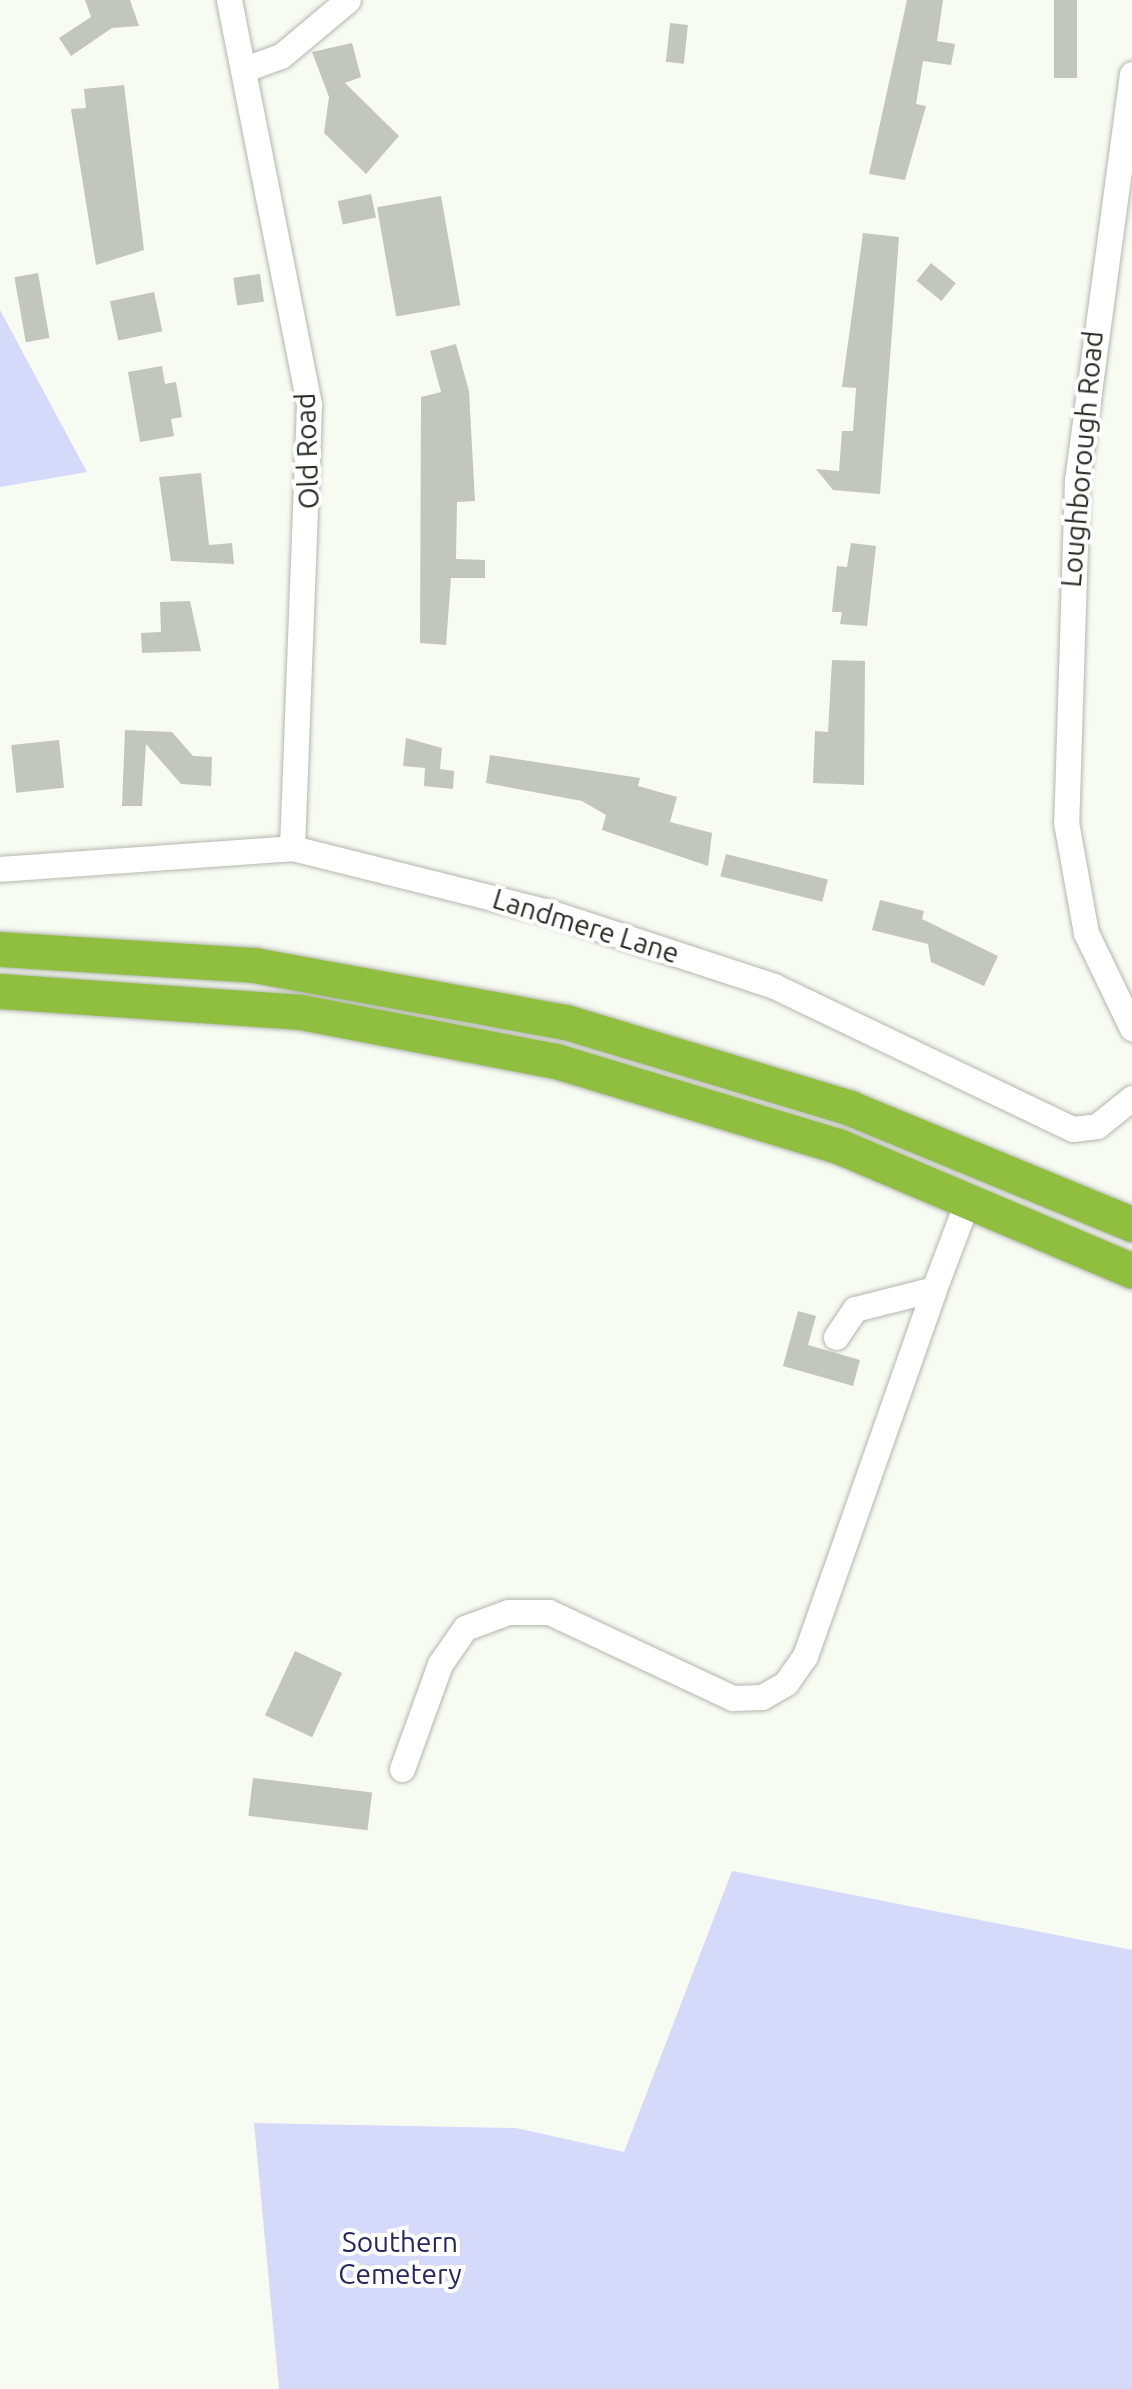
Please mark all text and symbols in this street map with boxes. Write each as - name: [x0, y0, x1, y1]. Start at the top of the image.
- street label: Loughborough Road: [1054, 329, 1110, 589]
- street label: Old Road: [288, 392, 326, 510]
- street label: Landmere Lane: [489, 882, 683, 970]
- park label: Southern Cemetery: [338, 2225, 462, 2291]

